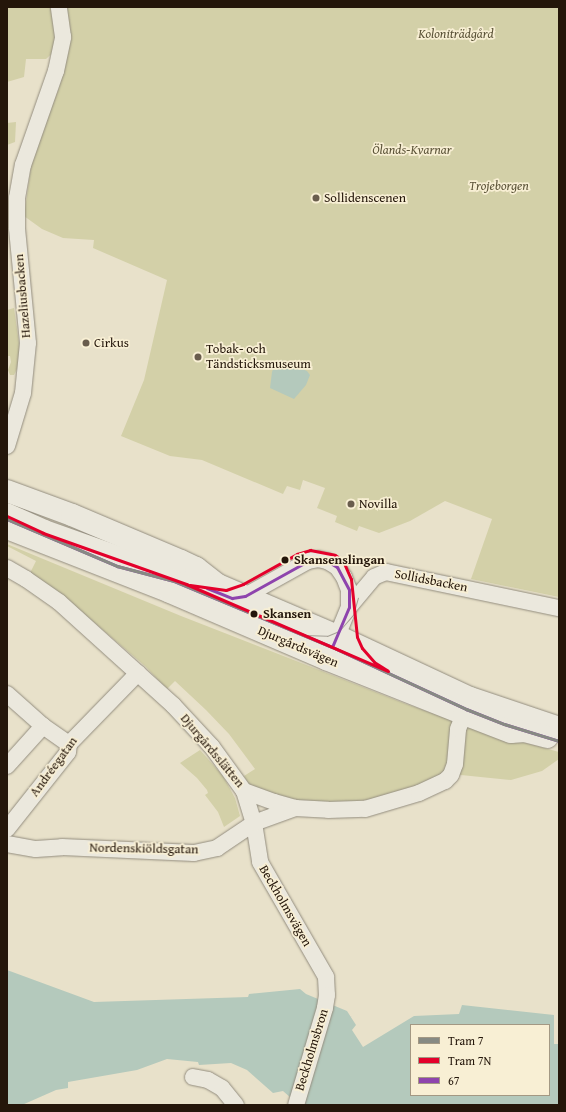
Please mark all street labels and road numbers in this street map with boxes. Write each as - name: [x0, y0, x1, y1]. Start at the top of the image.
- street label: Hazeliusbacken: [12, 253, 34, 339]
- street label: Sollidsbacken: [393, 566, 469, 596]
- street label: Djurgårdsvägen: [255, 623, 341, 671]
- street label: Djurgårdsslätten: [177, 711, 247, 791]
- street label: Andréegatan: [27, 734, 81, 800]
- street label: Nordenskiöldsgatan: [89, 840, 199, 858]
- street label: Beckholmsvägen: [255, 862, 315, 950]
- street label: Beckholmsbron: [292, 1007, 332, 1093]

